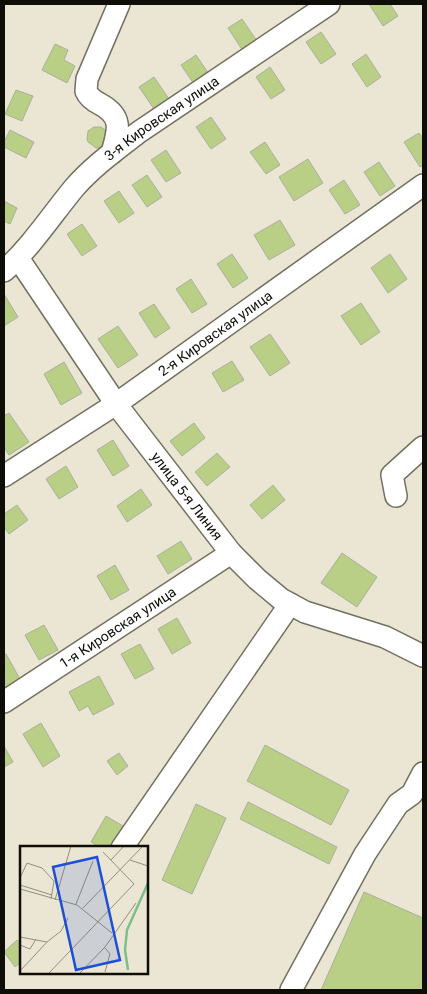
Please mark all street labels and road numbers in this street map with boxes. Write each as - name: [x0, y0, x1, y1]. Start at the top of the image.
- street label: 3-я Кировская улица: [101, 73, 222, 164]
- street label: 2-я Кировская улица: [155, 287, 275, 379]
- street label: улица 5-я Линия: [148, 449, 226, 543]
- street label: 1-я Кировская улица: [56, 583, 179, 671]

